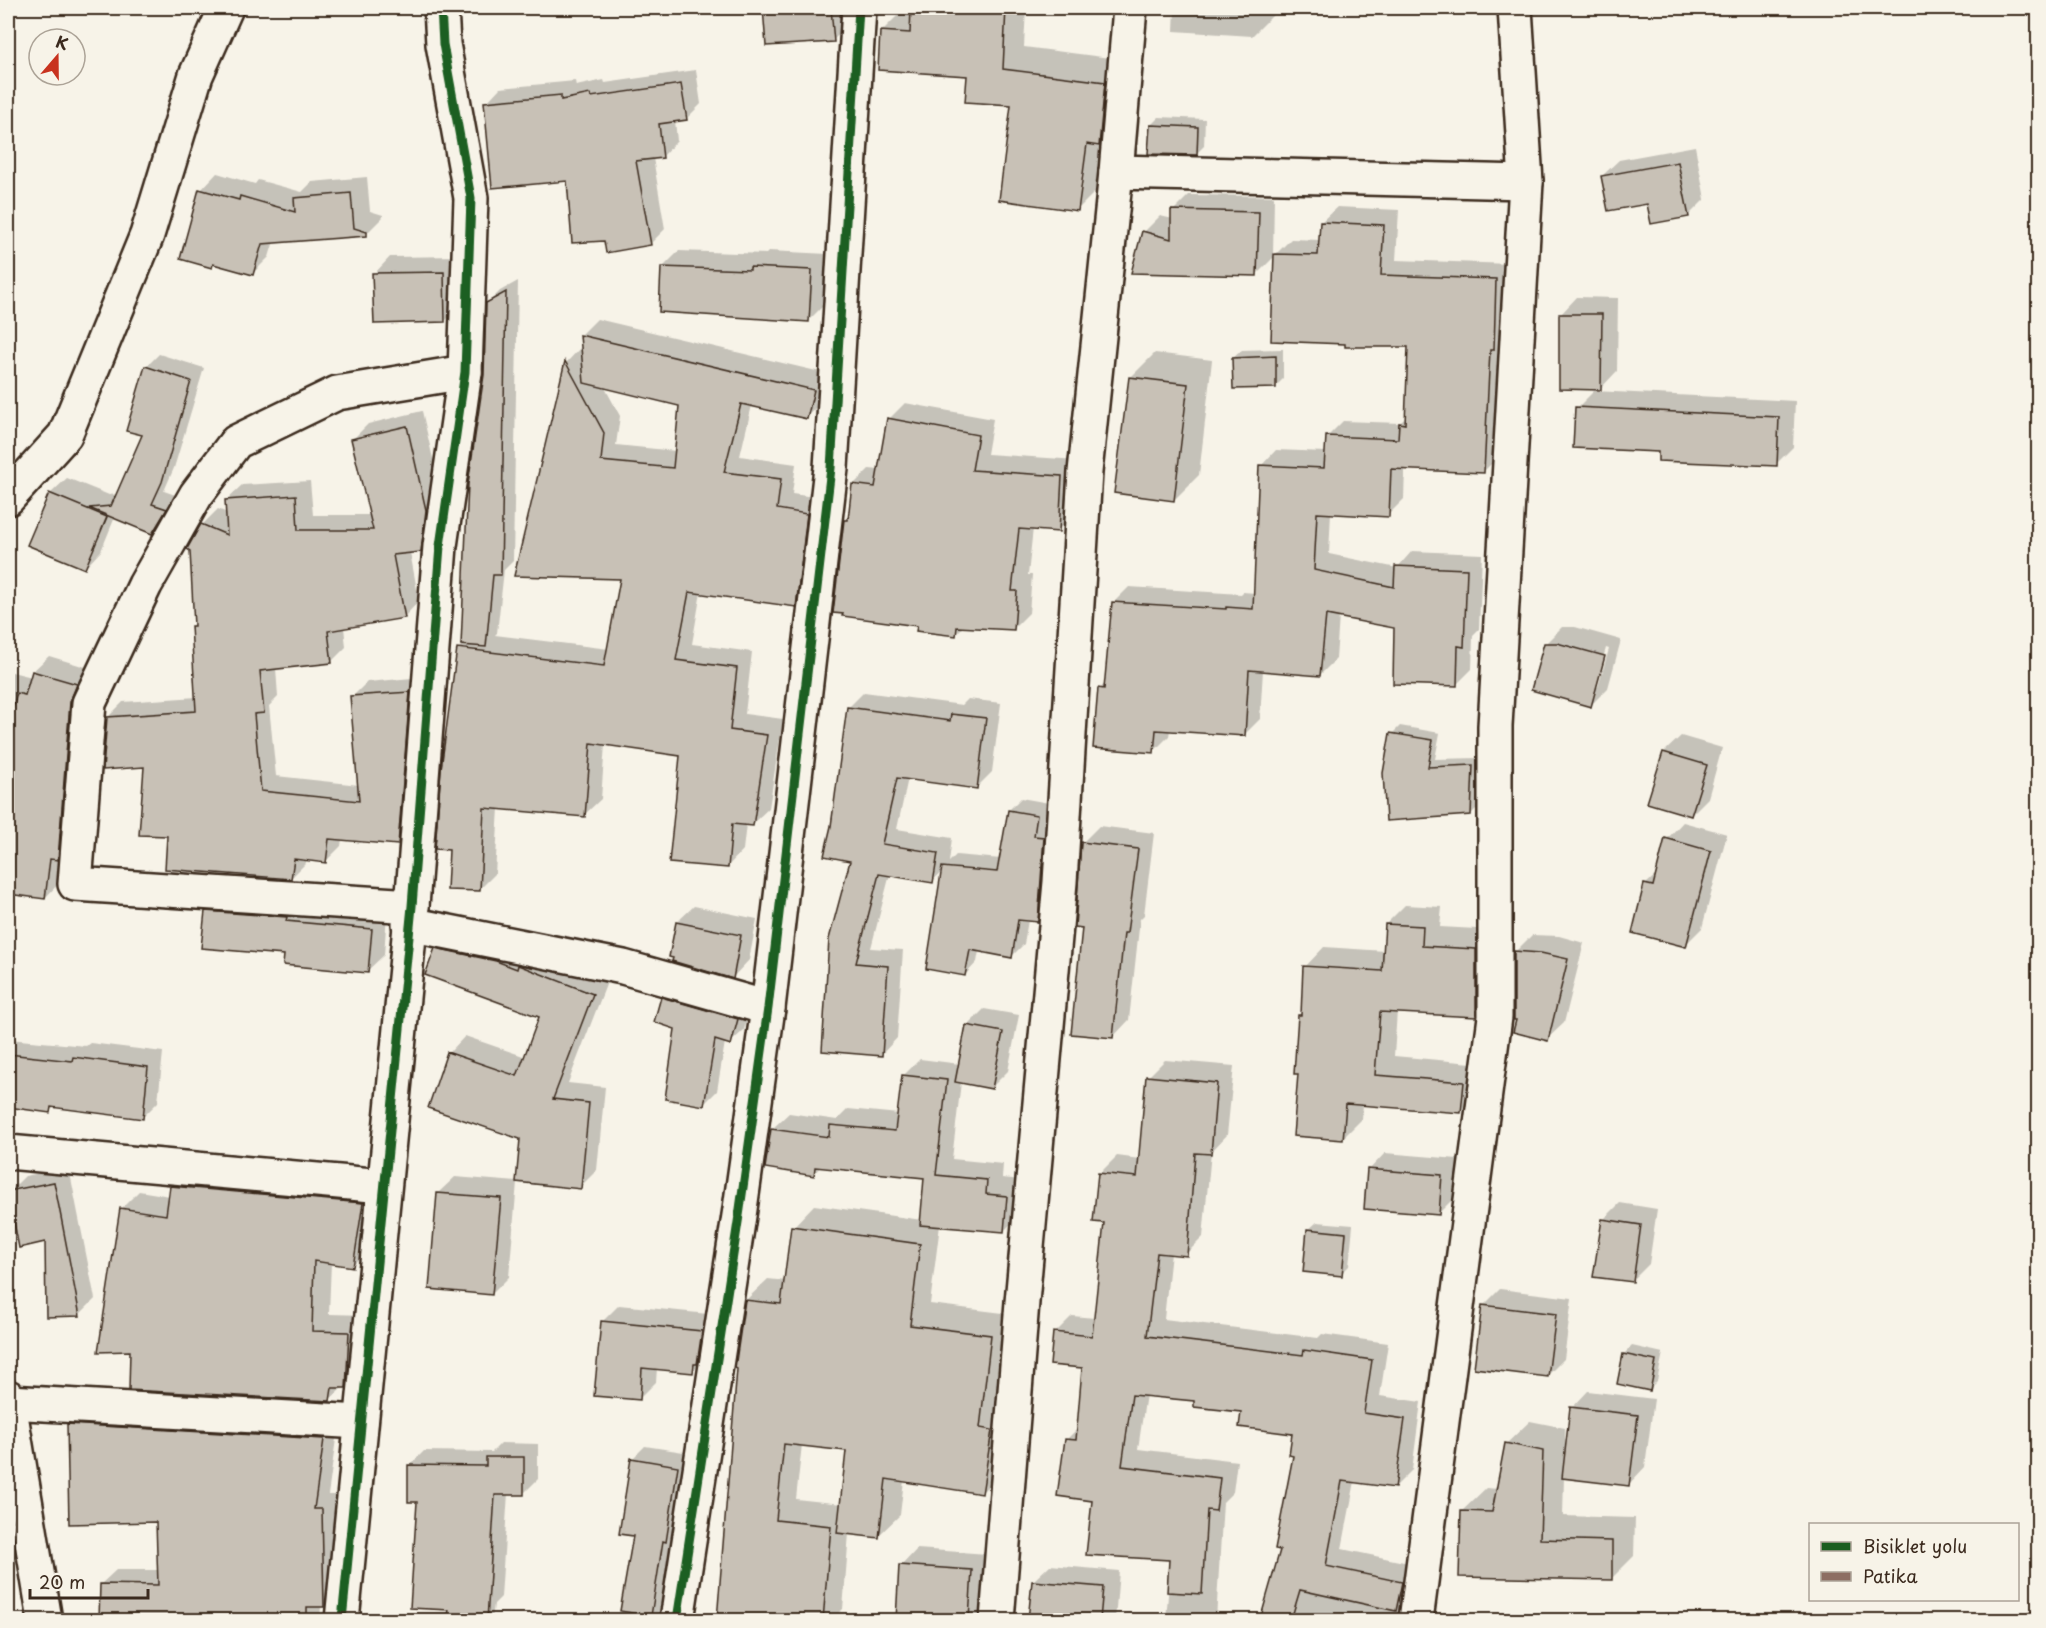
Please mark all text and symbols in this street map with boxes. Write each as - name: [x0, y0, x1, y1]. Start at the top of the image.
- north arrow: [27, 27, 87, 87]
- text: K: [53, 29, 72, 55]
- legend: [1809, 1523, 2019, 1601]
- text: Bisiklet yolu: [1863, 1532, 1967, 1559]
- scale bar: [30, 1562, 148, 1600]
- text: Patika: [1863, 1562, 1918, 1589]
- text: 20 m: [39, 1568, 85, 1595]

